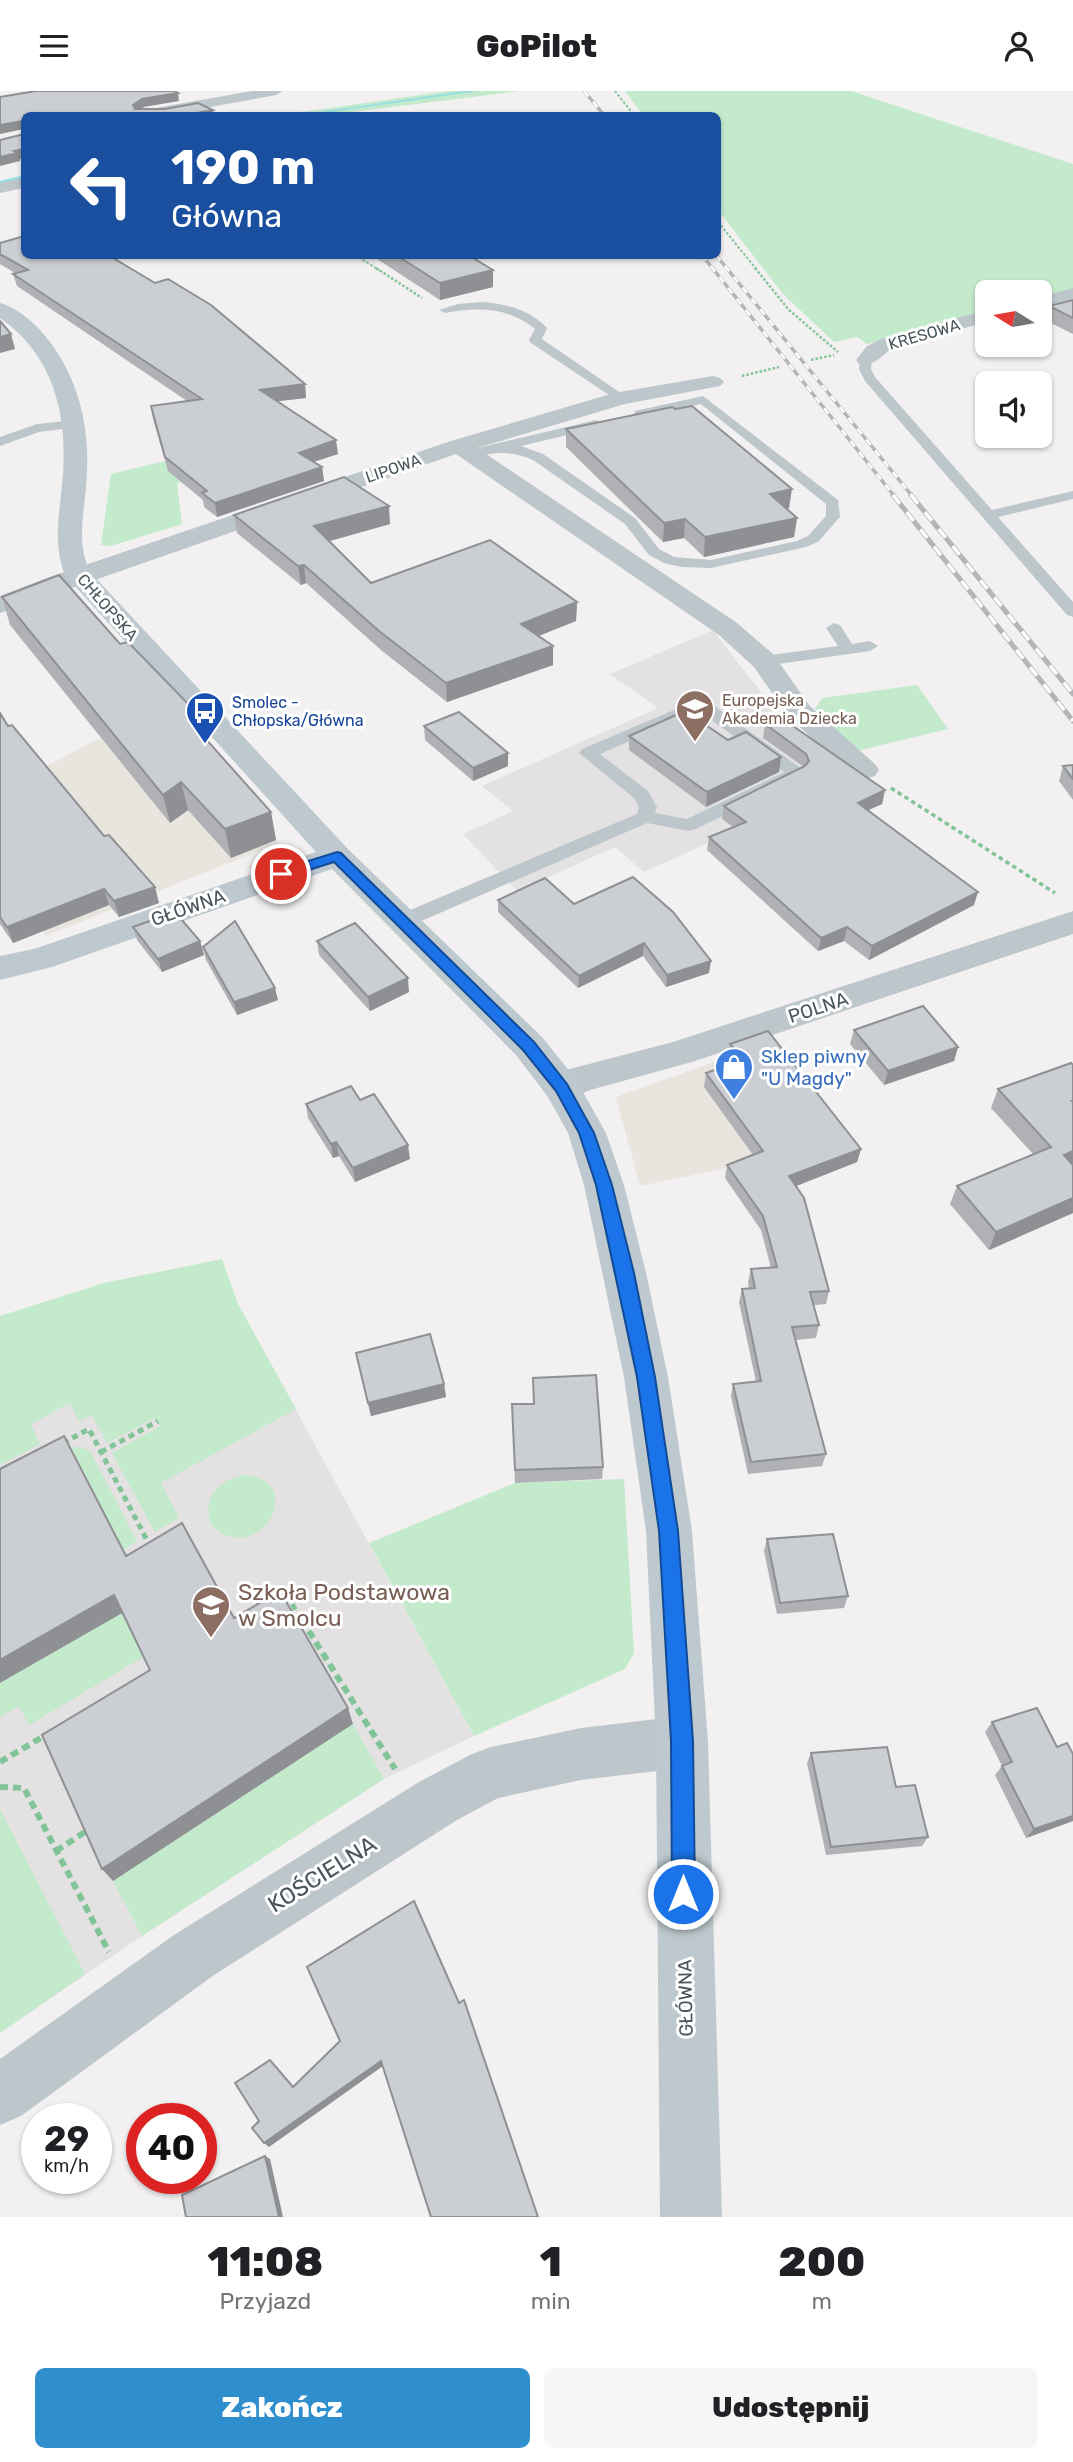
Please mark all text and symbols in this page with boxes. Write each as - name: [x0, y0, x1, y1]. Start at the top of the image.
- icon: menu: [35, 27, 73, 65]
- text: GoPilot: [476, 27, 597, 65]
- icon: person: [1000, 27, 1038, 65]
- text: 190 m: [171, 138, 315, 196]
- icon: left: [56, 140, 147, 231]
- text: Główna: [171, 197, 282, 235]
- north arrow: [975, 280, 1052, 357]
- map controls: [975, 280, 1052, 448]
- street label: KRESOWA: [886, 315, 962, 354]
- button: sound: [975, 371, 1052, 448]
- street label: LIPOWA: [363, 450, 424, 487]
- street label: CHŁOPSKA: [73, 570, 142, 645]
- school or university icon: Europejska Akademia Dziecka: [674, 688, 716, 743]
- bus stop icon: Smolec - Chłopska/Główna: [184, 690, 226, 745]
- place label: Europejska Akademia Dziecka: [722, 691, 857, 728]
- place label: Smolec - Chłopska/Główna: [232, 693, 364, 730]
- pin: [251, 844, 311, 904]
- icon: arrive: [262, 855, 300, 893]
- street label: GŁÓWNA: [148, 884, 229, 931]
- street label: POLNA: [785, 987, 851, 1028]
- place label: Sklep piwny "U Magdy": [761, 1045, 867, 1090]
- shop icon: Sklep piwny "U Magdy": [713, 1046, 755, 1101]
- place label: Szkoła Podstawowa w Smolcu: [238, 1578, 450, 1632]
- school or university icon: Szkoła Podstawowa w Smolcu: [190, 1584, 232, 1639]
- street label: KOŚCIELNA: [263, 1830, 381, 1918]
- position arrow: [646, 1857, 720, 1931]
- street label: GŁÓWNA: [673, 1959, 698, 2037]
- speed limit sign: 40: [126, 2103, 217, 2194]
- text: 29: [44, 2118, 89, 2160]
- text: km/h: [44, 2155, 89, 2177]
- text: 11:08: [208, 2237, 323, 2287]
- text: 1: [540, 2237, 562, 2287]
- text: 200: [778, 2237, 865, 2287]
- text: Przyjazd: [220, 2287, 311, 2315]
- text: min: [531, 2287, 571, 2315]
- text: m: [812, 2287, 832, 2315]
- button: Zakończ: [35, 2368, 530, 2448]
- button: Udostępnij: [544, 2368, 1038, 2448]

